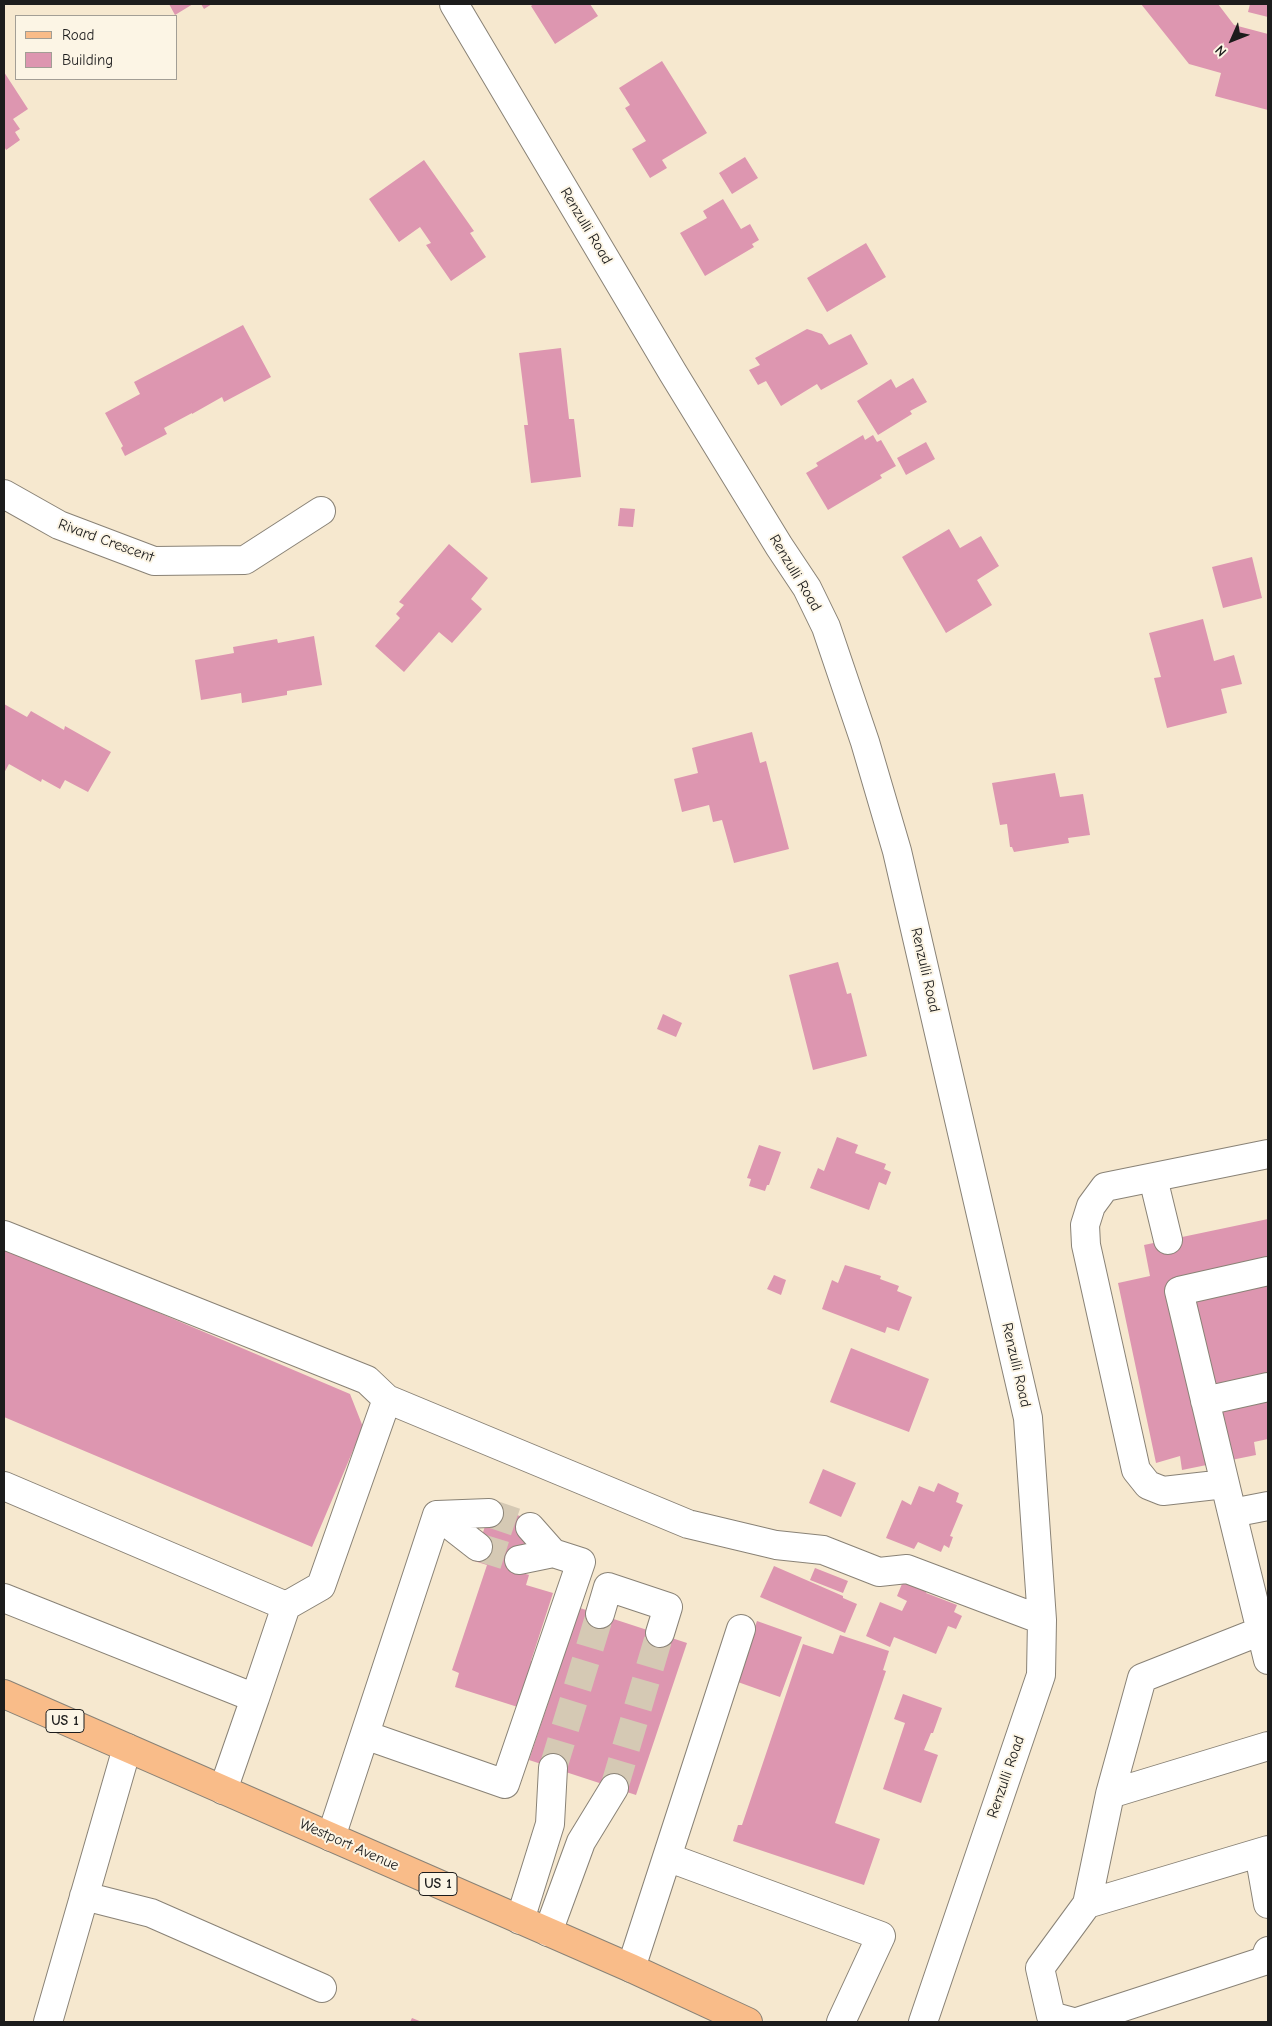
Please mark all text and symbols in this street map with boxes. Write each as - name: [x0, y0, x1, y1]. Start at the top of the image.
- legend: [15, 15, 178, 80]
- north arrow: [1207, 15, 1257, 65]
- text: Road: [62, 26, 94, 44]
- text: N: [1212, 42, 1230, 60]
- text: Building: [62, 51, 113, 69]
- street label: Renzulli Road: [556, 184, 616, 268]
- street label: Rivard Crescent: [56, 515, 156, 567]
- street label: Renzulli Road: [765, 531, 825, 615]
- street label: Renzulli Road: [907, 926, 943, 1014]
- street label: Renzulli Road: [998, 1321, 1034, 1409]
- road number: US 1: [46, 1710, 84, 1732]
- street label: Renzulli Road: [983, 1733, 1029, 1821]
- street label: Westport Avenue: [297, 1815, 401, 1875]
- road number: US 1: [419, 1872, 457, 1896]

